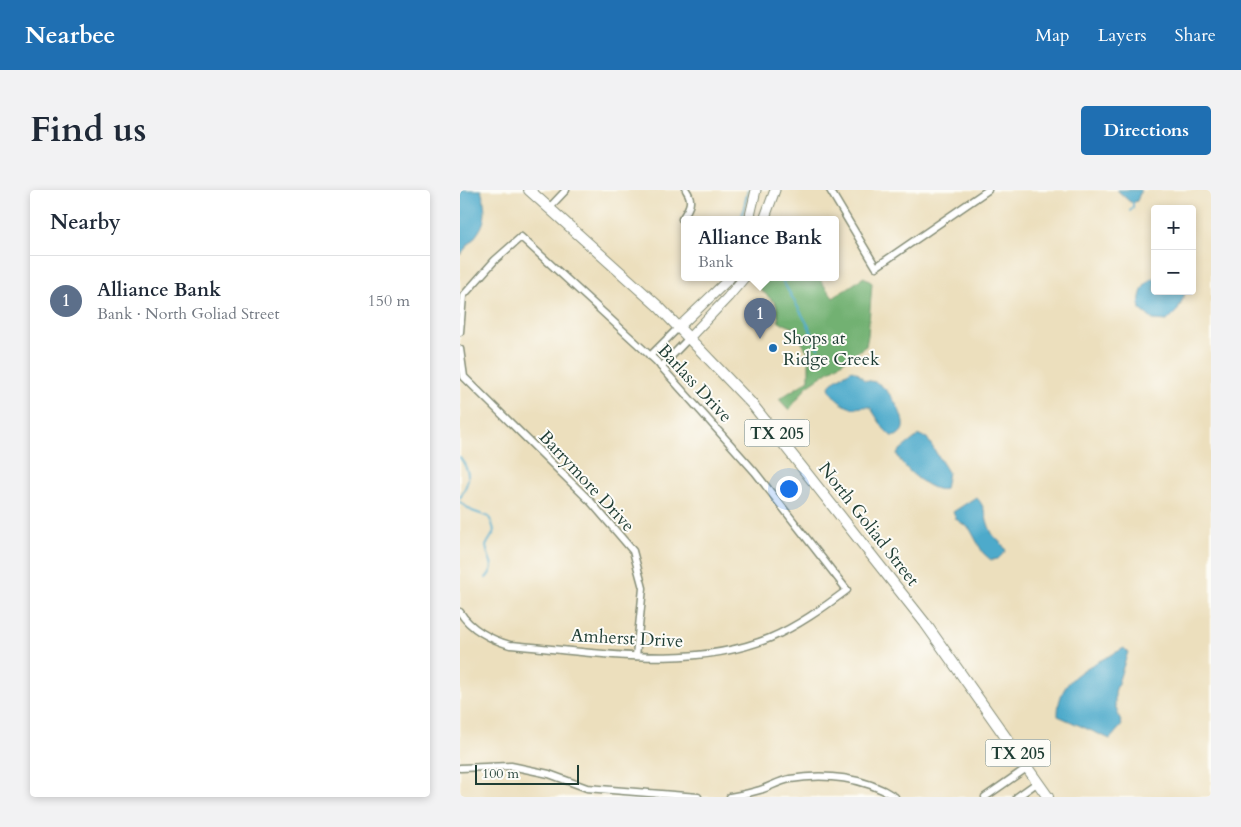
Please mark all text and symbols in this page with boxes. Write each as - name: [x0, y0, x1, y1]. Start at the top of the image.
- text: Nearbee: [25, 19, 115, 52]
- text: Map: [1035, 23, 1070, 48]
- text: Layers: [1098, 23, 1147, 48]
- text: Share: [1175, 23, 1216, 48]
- text: Find us: [30, 106, 146, 154]
- button: Directions: [1081, 106, 1211, 155]
- map controls: [1151, 205, 1196, 295]
- button: +: [1151, 205, 1196, 250]
- text: Nearby: [50, 208, 121, 237]
- popup: [681, 216, 839, 281]
- text: Alliance Bank: [698, 225, 822, 251]
- button: −: [1151, 250, 1196, 295]
- text: Bank: [698, 251, 733, 273]
- text: Alliance Bank: [97, 277, 221, 303]
- text: 1: [62, 290, 70, 312]
- text: 150 m: [368, 290, 410, 312]
- pin: 1: [744, 298, 776, 339]
- text: Bank · North Goliad Street: [97, 303, 279, 325]
- place label: Shops at Ridge Creek: [783, 326, 880, 372]
- street label: Barlass Drive: [652, 338, 738, 428]
- marker: Shops at Ridge Creek: [767, 342, 779, 354]
- road number: TX 205: [744, 420, 810, 446]
- street label: Barrymore Drive: [533, 425, 640, 538]
- street label: North Goliad Street: [812, 457, 925, 592]
- your location: [776, 476, 802, 502]
- street label: Amherst Drive: [570, 623, 684, 654]
- road number: TX 205: [986, 740, 1050, 766]
- scale bar: [475, 762, 579, 785]
- text: 100 m: [482, 764, 519, 783]

